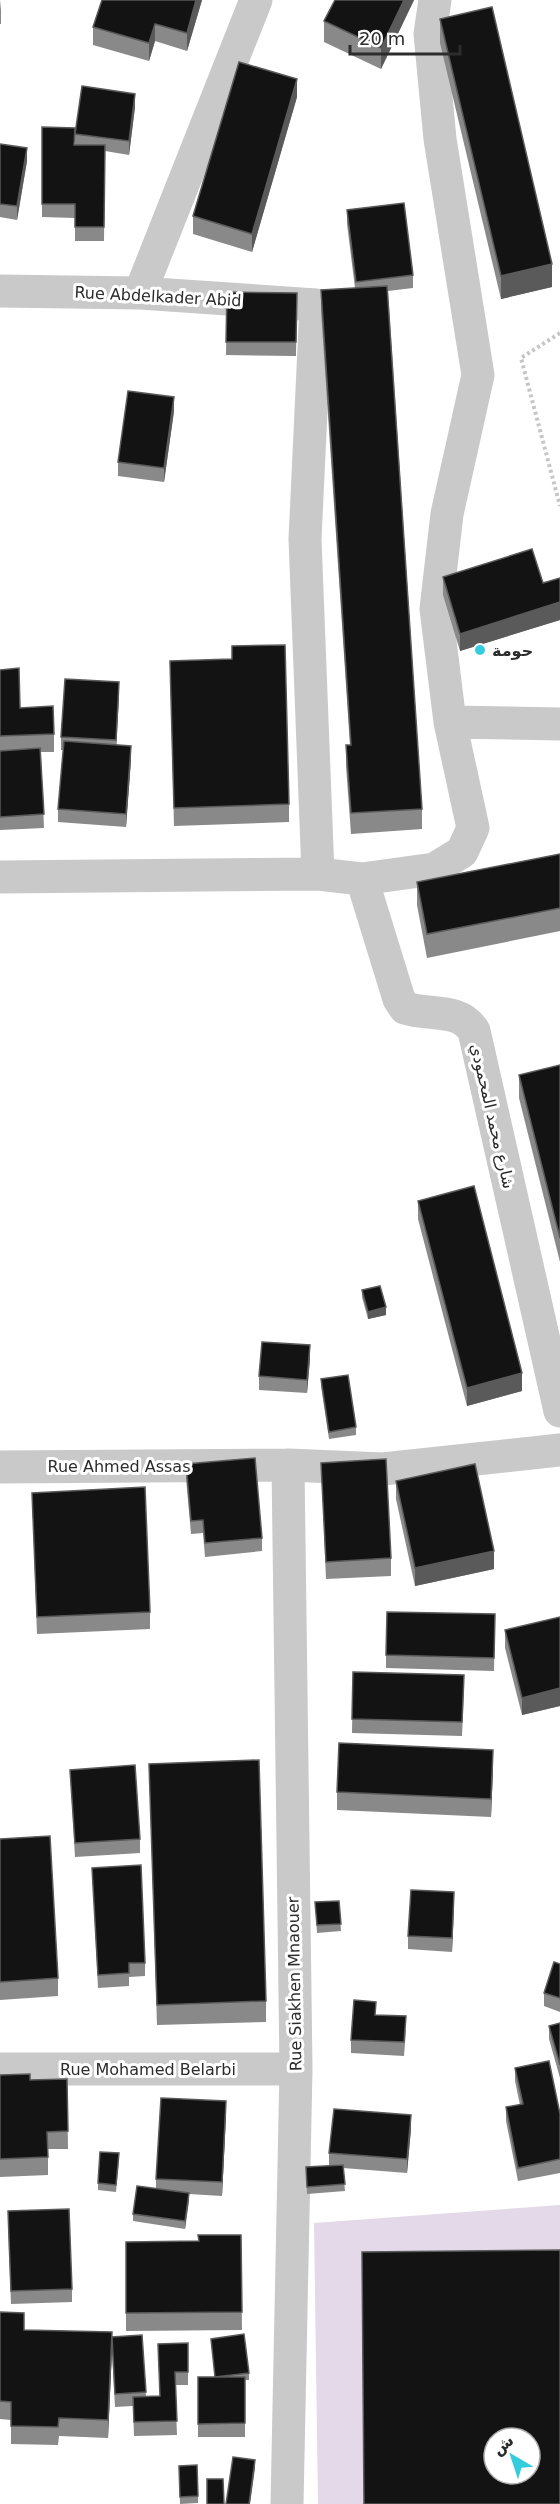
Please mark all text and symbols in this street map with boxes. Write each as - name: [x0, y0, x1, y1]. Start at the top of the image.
- scale bar: [350, 18, 460, 56]
- text: 20 m: [359, 28, 405, 49]
- street label: Rue Abdelkader Abid: [74, 283, 242, 310]
- place label: حومة: [492, 641, 533, 660]
- marker: حومة: [473, 643, 487, 657]
- street label: شارع محمد المحمودي: [466, 1042, 518, 1191]
- street label: Rue Ahmed Assas: [48, 1457, 190, 1476]
- street label: Rue Siakhen Mnaouer: [283, 1896, 306, 2071]
- street label: Rue Mohamed Belarbi: [60, 2060, 236, 2079]
- north arrow: [482, 2426, 542, 2486]
- text: ش: [488, 2430, 517, 2459]

